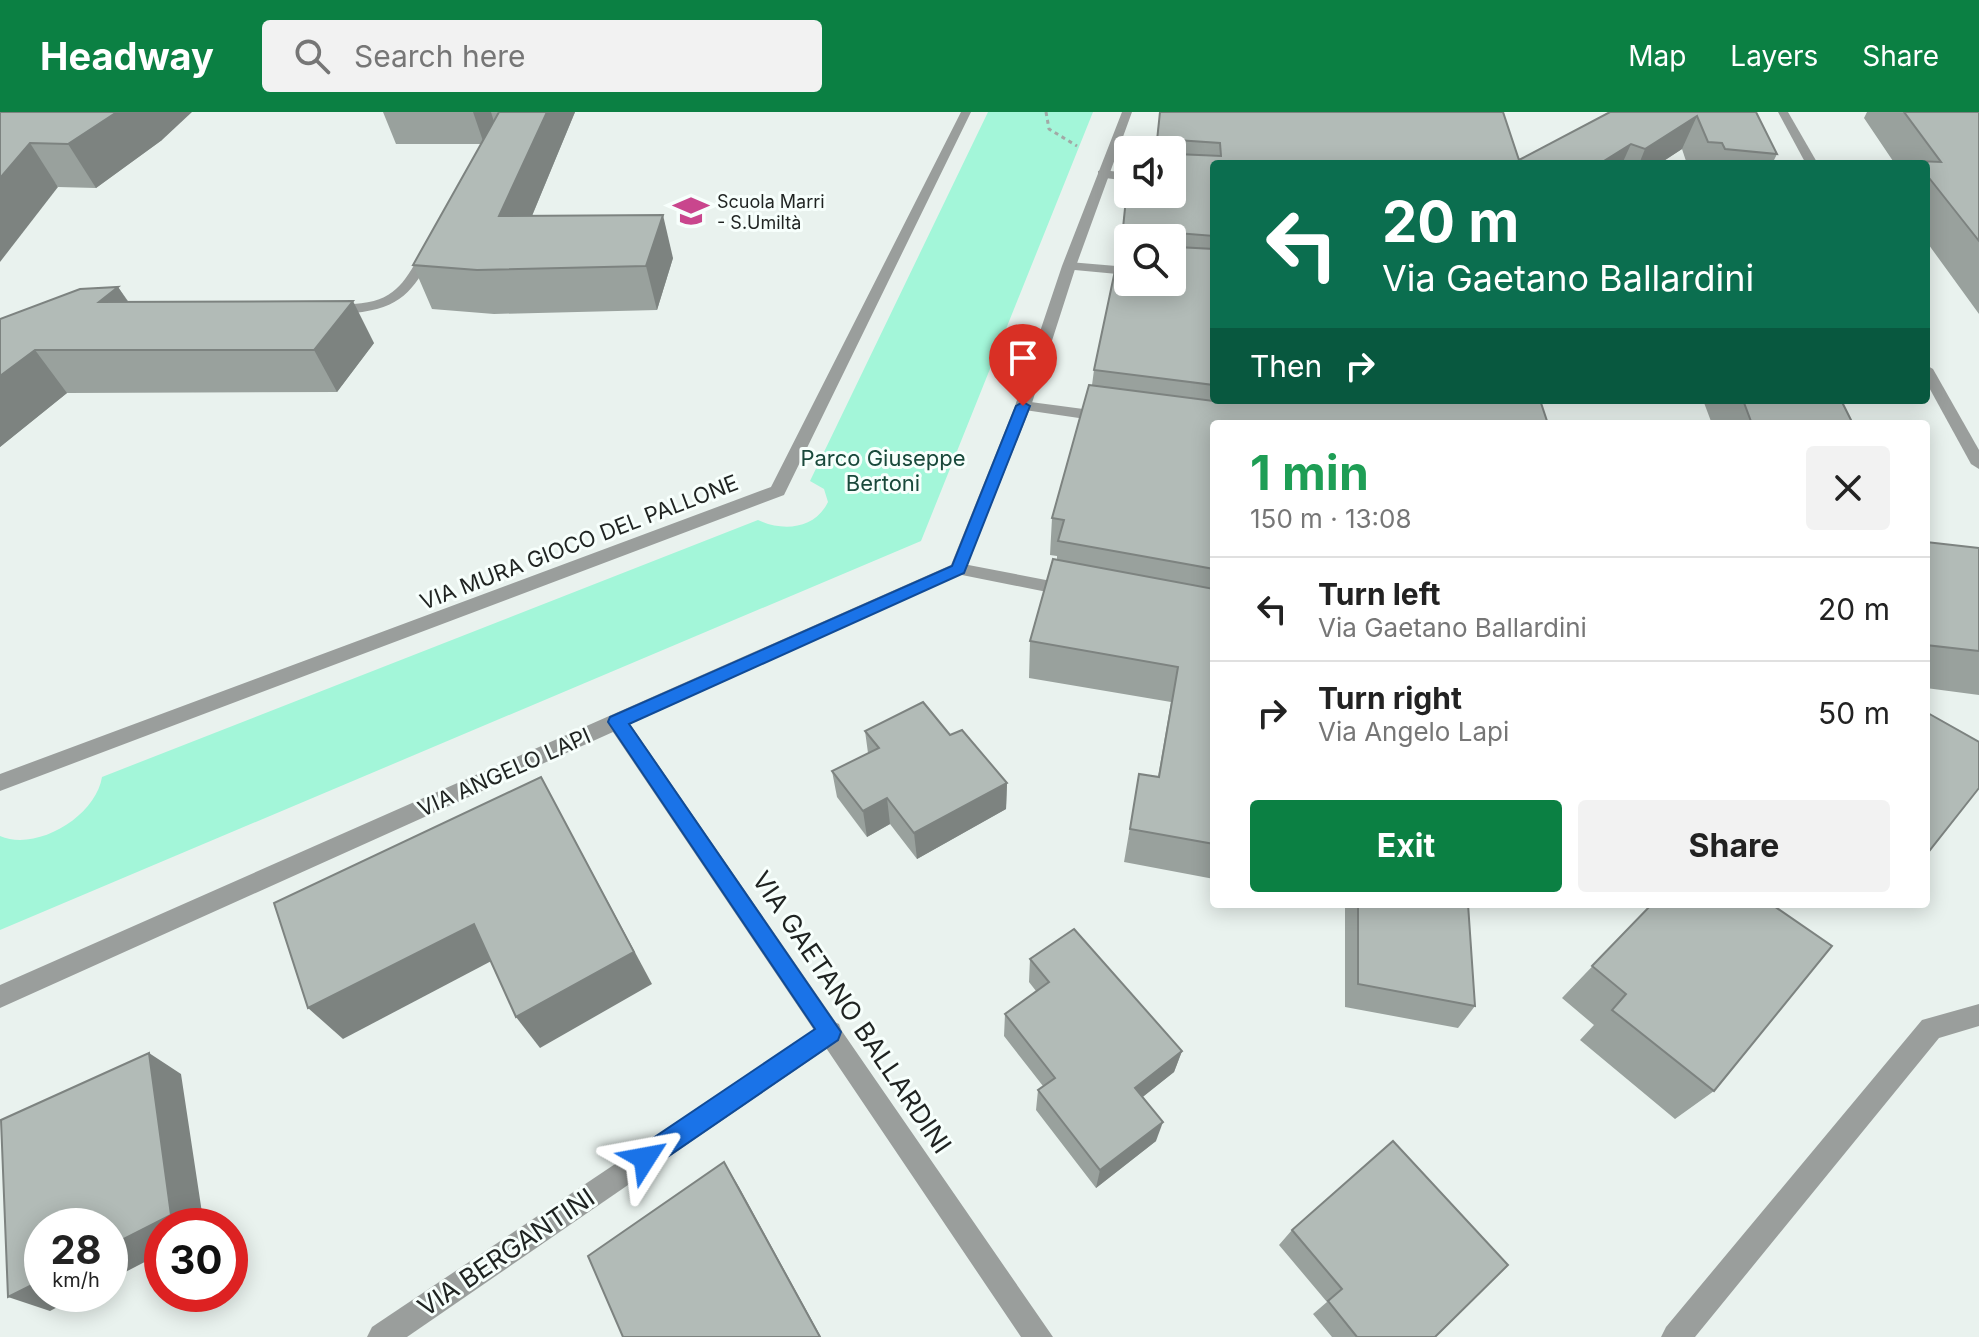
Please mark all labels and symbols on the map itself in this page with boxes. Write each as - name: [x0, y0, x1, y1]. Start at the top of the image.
- place label: Scuola Marri - S.Umiltà: [717, 191, 825, 233]
- school or university icon: Scuola Marri - S.Umiltà: [672, 192, 710, 230]
- pin: [989, 324, 1057, 406]
- park label: Parco Giuseppe Bertoni: [800, 445, 966, 496]
- street label: VIA MURA GIOCO DEL PALLONE: [416, 469, 742, 615]
- street label: VIA ANGELO LAPI: [414, 722, 594, 822]
- street label: VIA GAETANO BALLARDINI: [746, 865, 958, 1159]
- position arrow: [603, 1116, 687, 1200]
- street label: VIA BERGANTINI: [412, 1181, 600, 1323]
- speed limit sign: 30: [144, 1208, 248, 1312]

